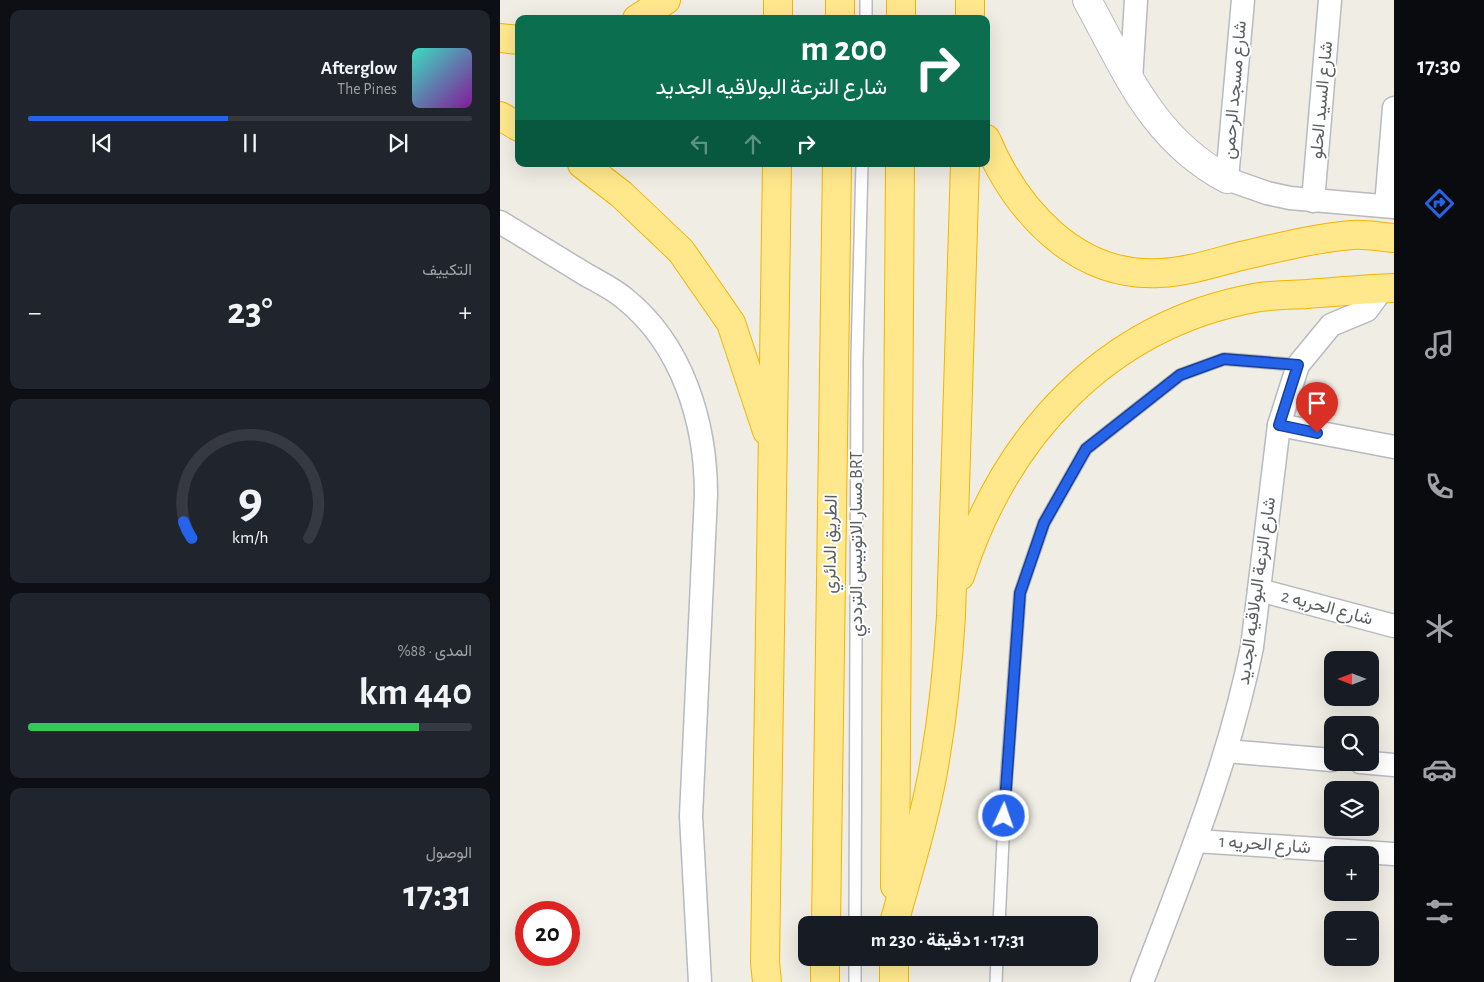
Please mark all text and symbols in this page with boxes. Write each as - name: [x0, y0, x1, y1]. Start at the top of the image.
- street label: شارع مسجد الرحمن: [1220, 20, 1252, 160]
- text: 200 m: [800, 32, 887, 67]
- icon: right: [905, 35, 970, 100]
- street label: شارع السيد الحلو: [1308, 40, 1338, 160]
- text: 17:30: [1417, 55, 1461, 77]
- text: Afterglow: [321, 59, 397, 78]
- text: شارع الترعة البولاقيه الجديد: [655, 76, 887, 98]
- text: The Pines: [337, 81, 397, 97]
- icon: previous: [88, 129, 116, 157]
- icon: pause: [236, 129, 264, 157]
- icon: next: [384, 129, 412, 157]
- icon: left: [686, 130, 714, 158]
- icon: ahead: [739, 130, 767, 158]
- icon: right: [792, 130, 820, 158]
- icon: directions: [1422, 186, 1457, 221]
- text: التكييف: [422, 262, 472, 278]
- text: 23°: [227, 293, 273, 331]
- text: −: [28, 299, 41, 327]
- text: +: [459, 299, 472, 327]
- icon: music: [1422, 327, 1457, 362]
- pin: [1296, 382, 1338, 433]
- icon: arrive: [1303, 389, 1331, 417]
- street label: مسار الاتوبيس الترددي BRT: [848, 451, 871, 637]
- icon: phone: [1422, 469, 1457, 504]
- text: 9: [237, 475, 263, 527]
- street label: الطريق الدائري: [821, 494, 846, 594]
- street label: شارع الترعة البولاقيه الجديد: [1235, 496, 1281, 686]
- text: km/h: [232, 529, 268, 547]
- street label: شارع الحريه 2: [1279, 587, 1375, 631]
- icon: climate: [1422, 611, 1457, 646]
- text: المدى · 88%: [397, 643, 472, 659]
- north arrow: [1324, 651, 1379, 706]
- map controls: [1324, 651, 1379, 966]
- text: 440 km: [359, 674, 472, 712]
- button: search: [1324, 716, 1379, 771]
- icon: car: [1422, 752, 1457, 787]
- button: layers: [1324, 781, 1379, 836]
- position arrow: [977, 789, 1029, 841]
- street label: شارع الحريه 1: [1218, 833, 1311, 859]
- text: الوصول: [426, 845, 472, 861]
- button: +: [1324, 846, 1379, 901]
- text: 17:31: [403, 876, 472, 914]
- icon: filters: [1422, 894, 1457, 929]
- speed limit sign: 20: [515, 901, 580, 966]
- button: −: [1324, 911, 1379, 966]
- text: 17:31 · 1 دقيقة · 230 m: [871, 931, 1025, 950]

